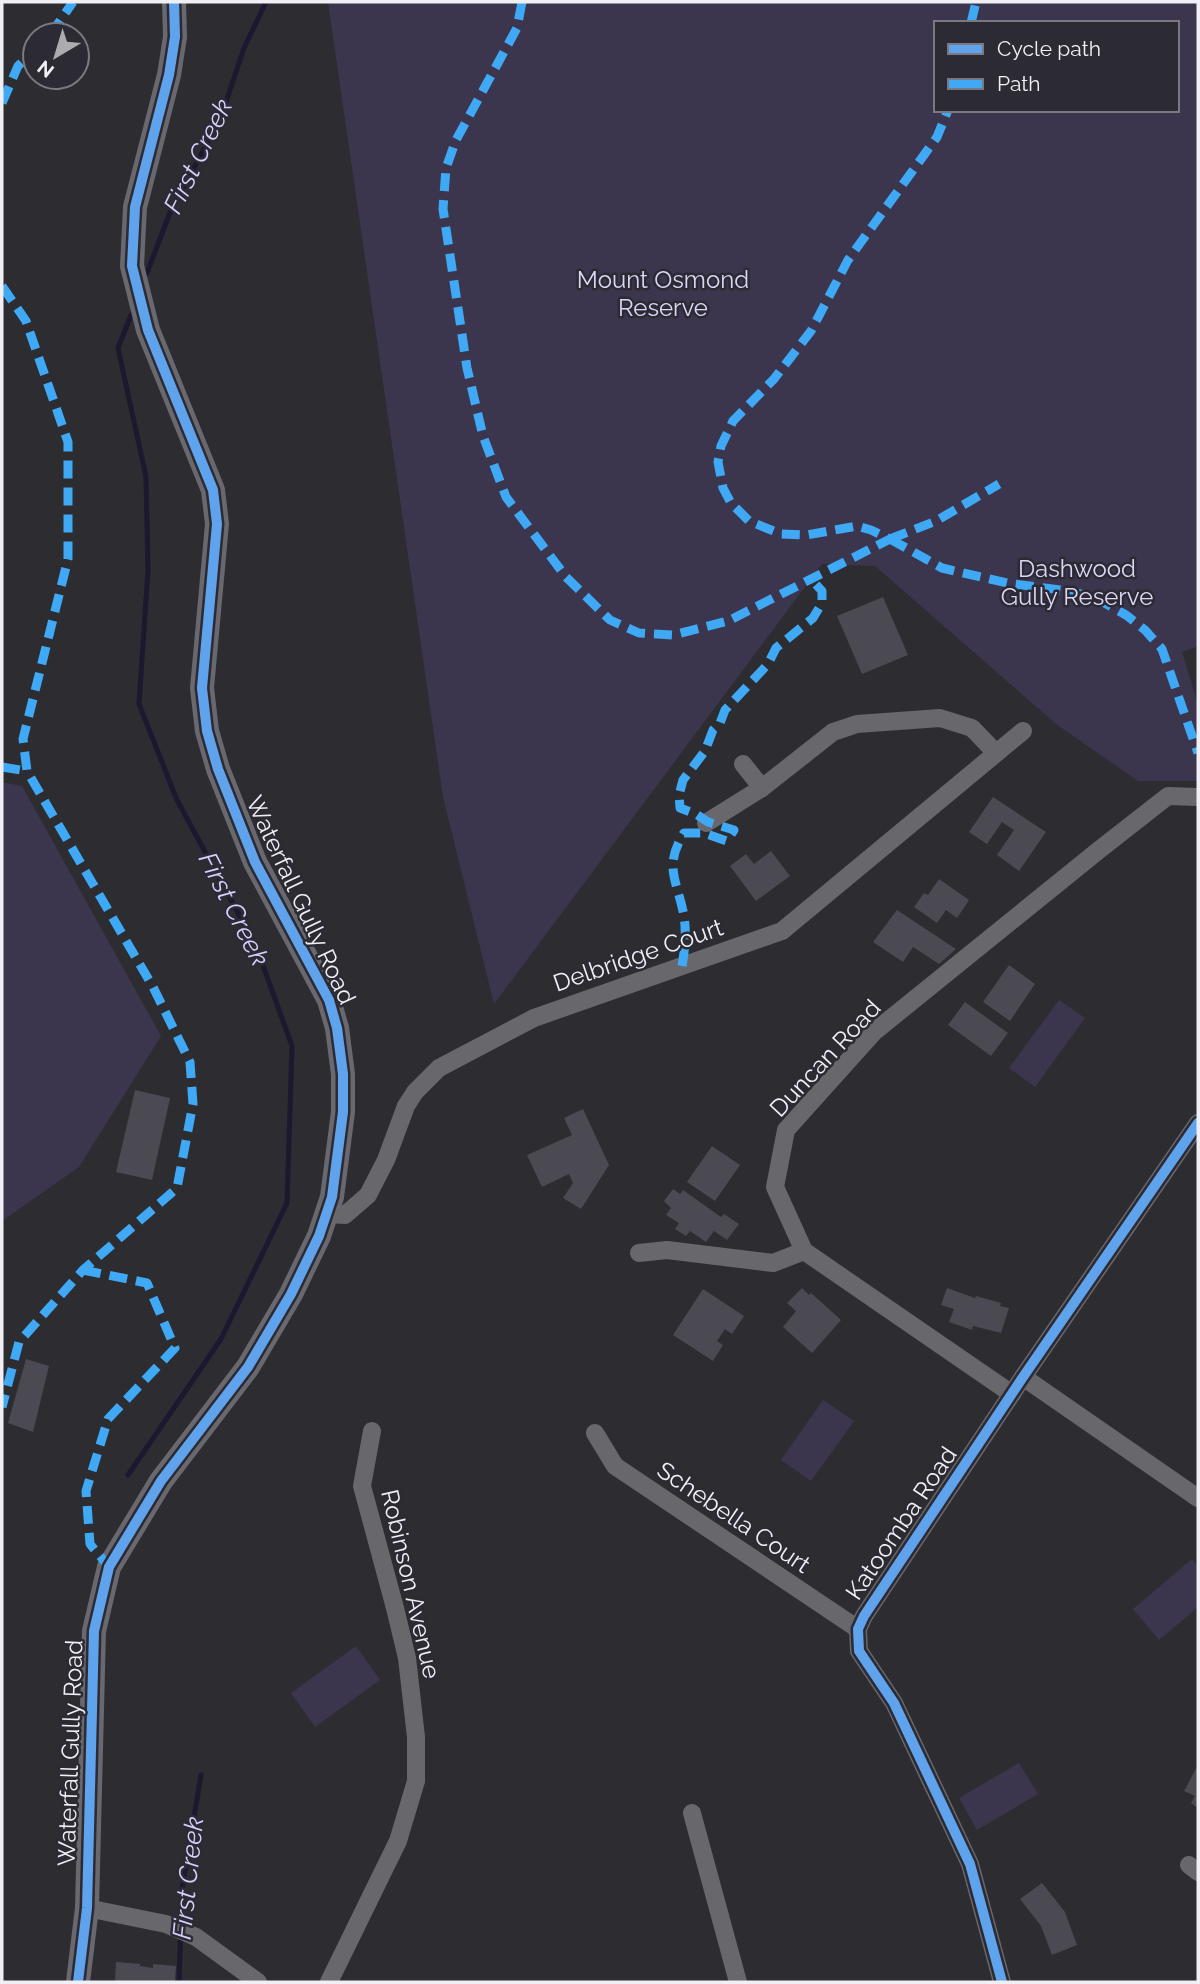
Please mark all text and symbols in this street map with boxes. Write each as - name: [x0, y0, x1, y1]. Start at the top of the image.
- north arrow: [21, 21, 91, 91]
- legend: [934, 21, 1179, 112]
- text: Cycle path: [997, 36, 1101, 61]
- text: N: [33, 56, 58, 83]
- text: Path: [997, 71, 1041, 96]
- water label: First Creek: [157, 94, 239, 218]
- park label: Mount Osmond Reserve: [577, 265, 749, 322]
- park label: Dashwood Gully Reserve: [1001, 554, 1153, 611]
- street label: Waterfall Gully Road: [240, 791, 362, 1009]
- water label: First Creek: [193, 847, 275, 971]
- street label: Delbridge Court: [549, 912, 727, 998]
- street label: Duncan Road: [763, 993, 887, 1123]
- street label: Katoomba Road: [839, 1441, 963, 1605]
- street label: Schebella Court: [652, 1455, 816, 1579]
- street label: Robinson Avenue: [375, 1487, 447, 1681]
- street label: Waterfall Gully Road: [52, 1639, 88, 1867]
- water label: First Creek: [167, 1815, 209, 1941]

